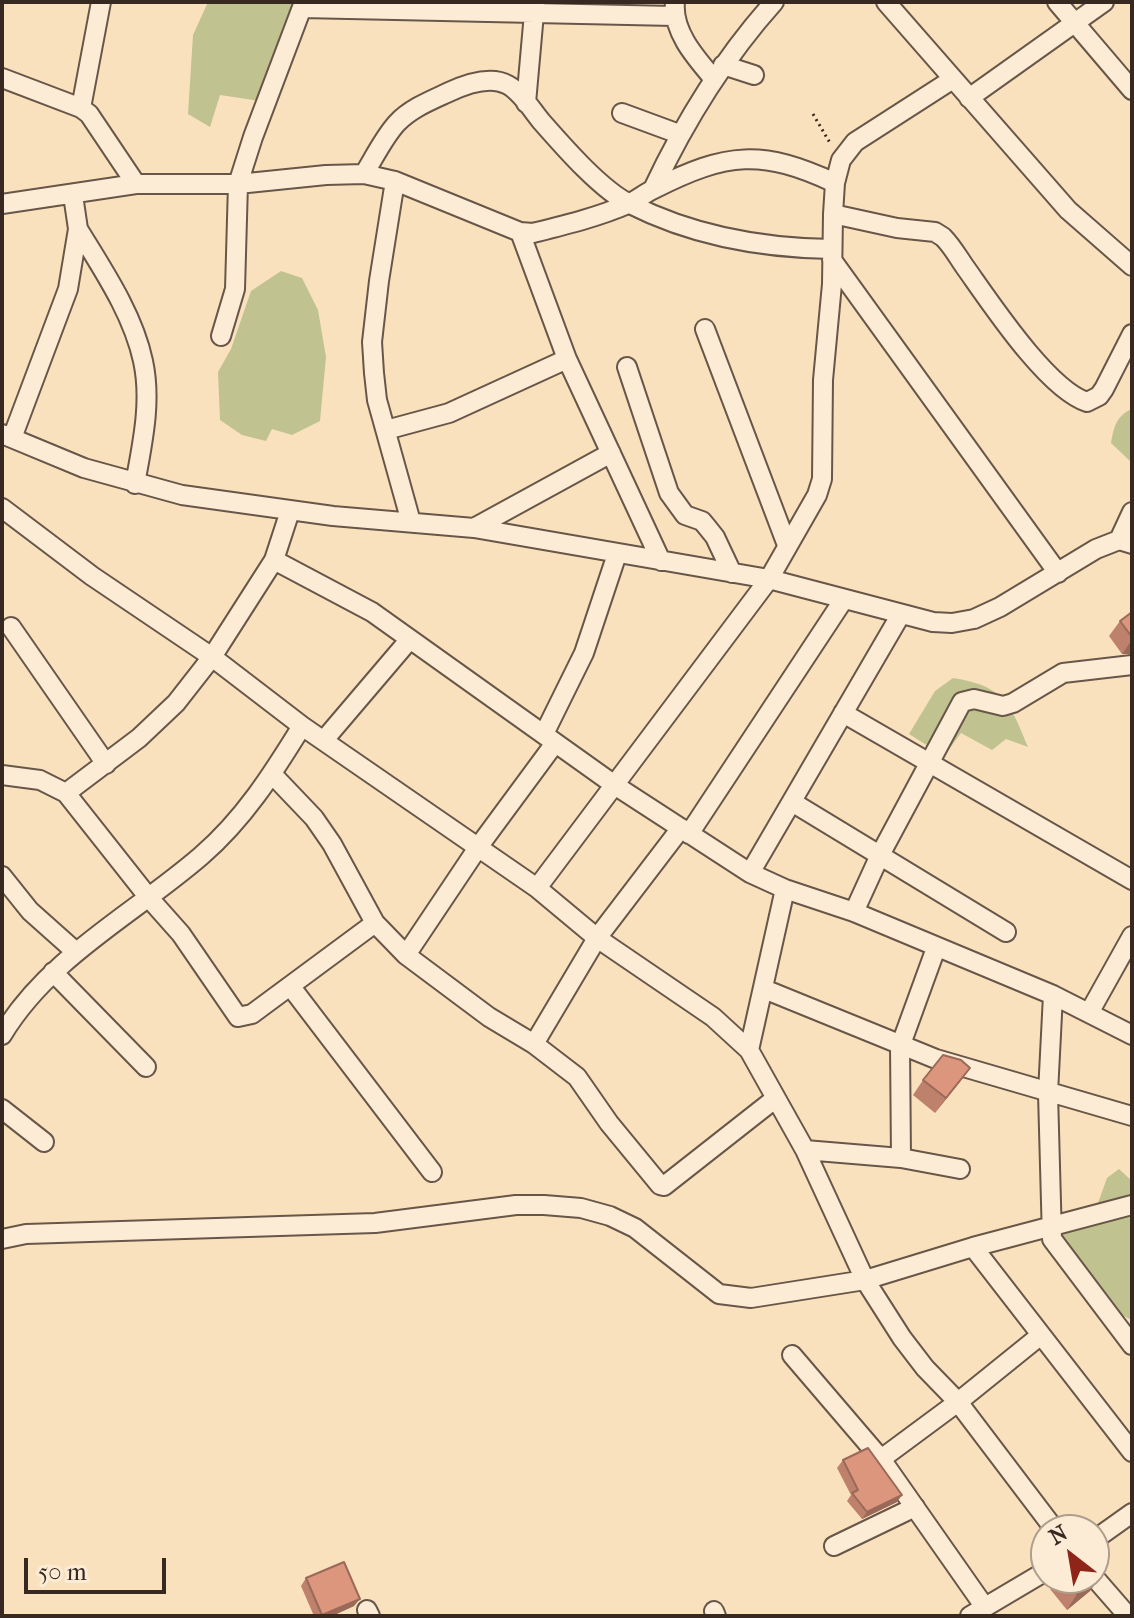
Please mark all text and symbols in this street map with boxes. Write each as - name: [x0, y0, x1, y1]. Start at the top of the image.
- north arrow: [1030, 1514, 1110, 1594]
- text: N: [1045, 1520, 1073, 1551]
- scale bar: [28, 1542, 170, 1592]
- text: 50 m: [38, 1558, 87, 1586]

